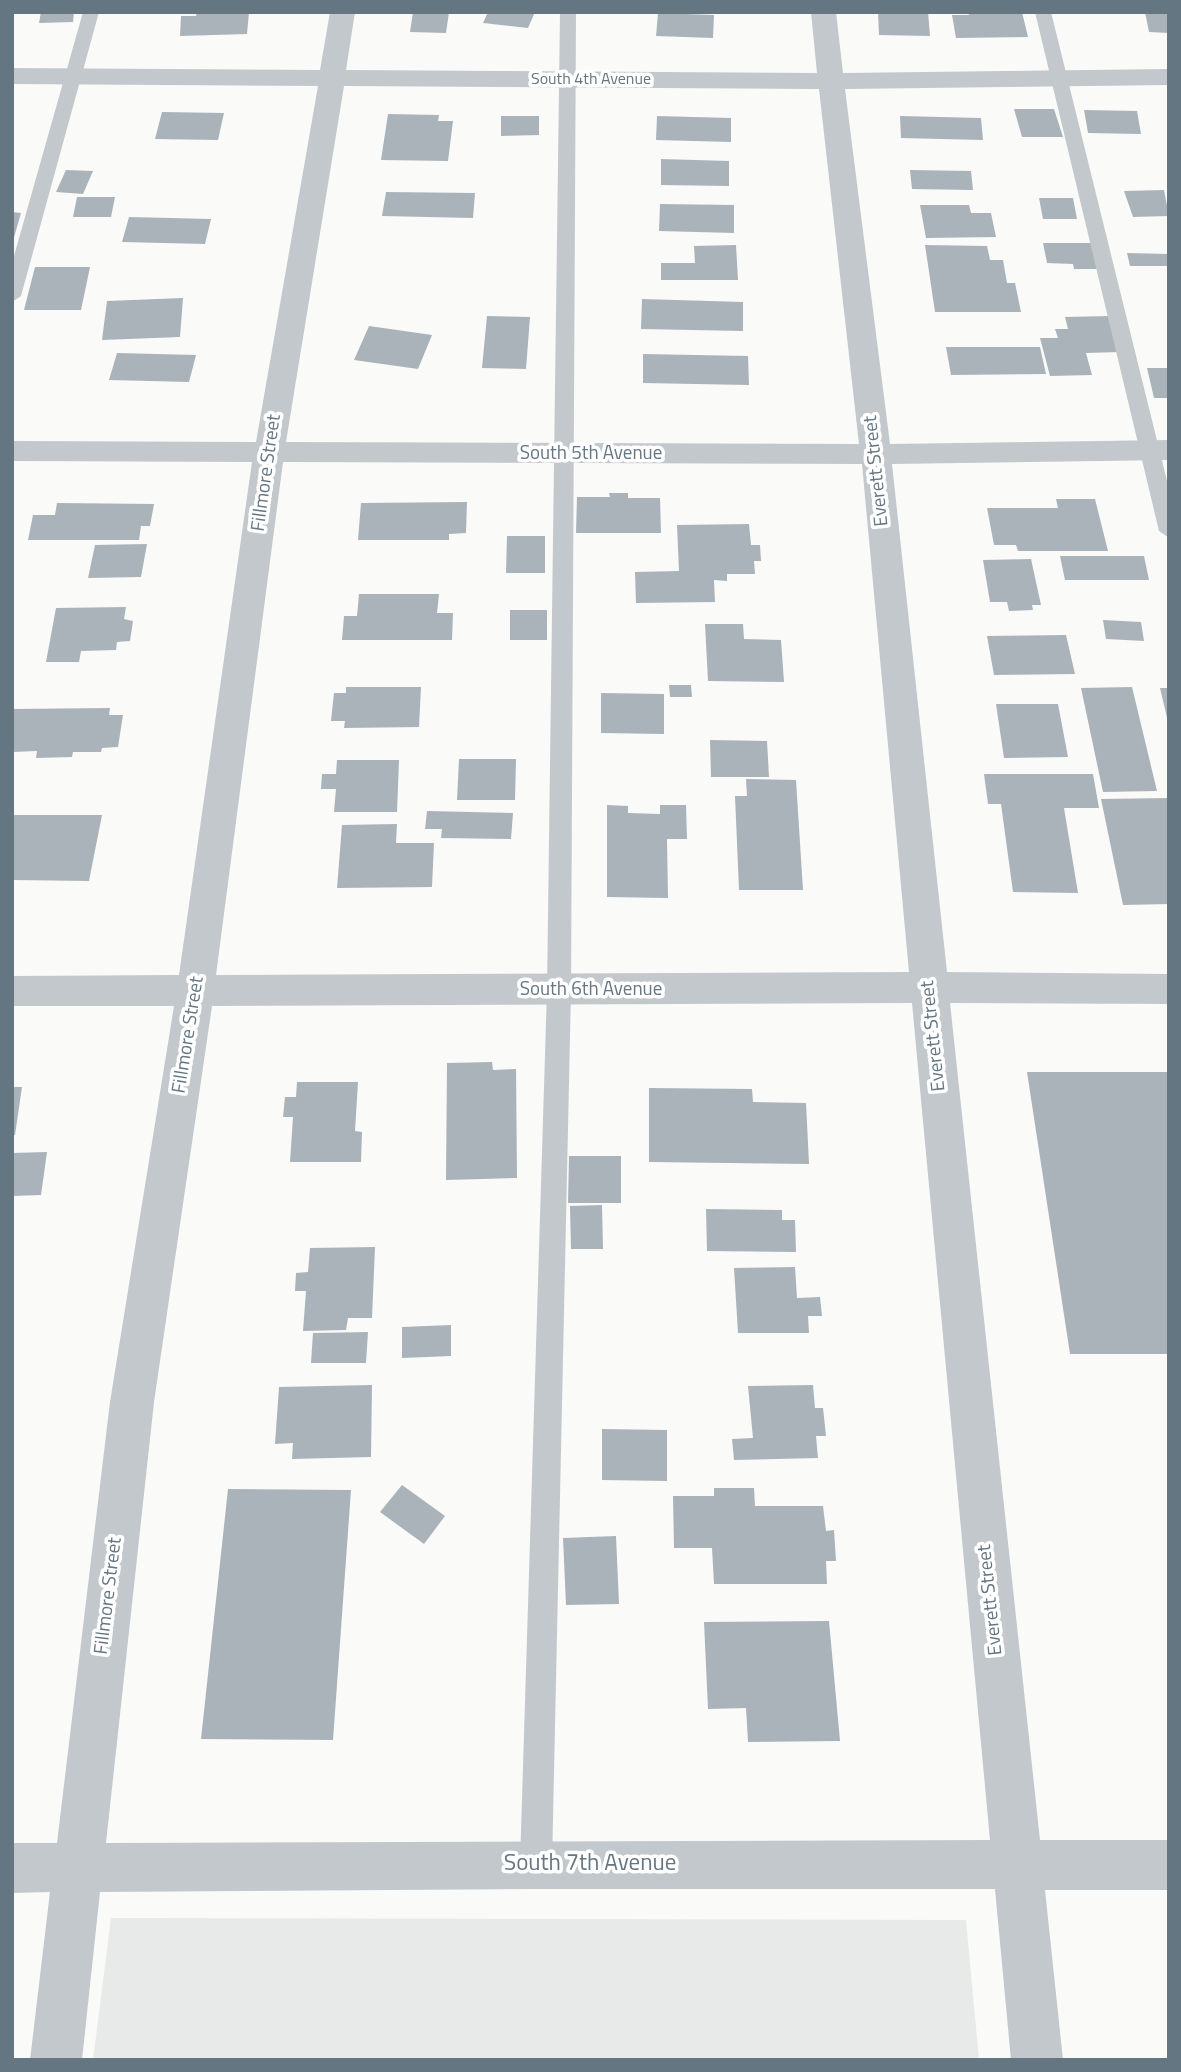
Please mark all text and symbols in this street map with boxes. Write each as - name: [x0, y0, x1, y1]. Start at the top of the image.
- street label: South 4th Avenue: [531, 70, 651, 90]
- street label: Fillmore Street: [248, 413, 286, 533]
- street label: Everett Street: [860, 414, 894, 528]
- street label: South 5th Avenue: [520, 443, 662, 465]
- street label: Fillmore Street: [169, 975, 209, 1095]
- street label: South 6th Avenue: [520, 979, 662, 1001]
- street label: Everett Street: [917, 979, 951, 1093]
- street label: Fillmore Street: [90, 1536, 128, 1656]
- street label: Everett Street: [974, 1543, 1008, 1657]
- street label: South 7th Avenue: [504, 1850, 676, 1878]

